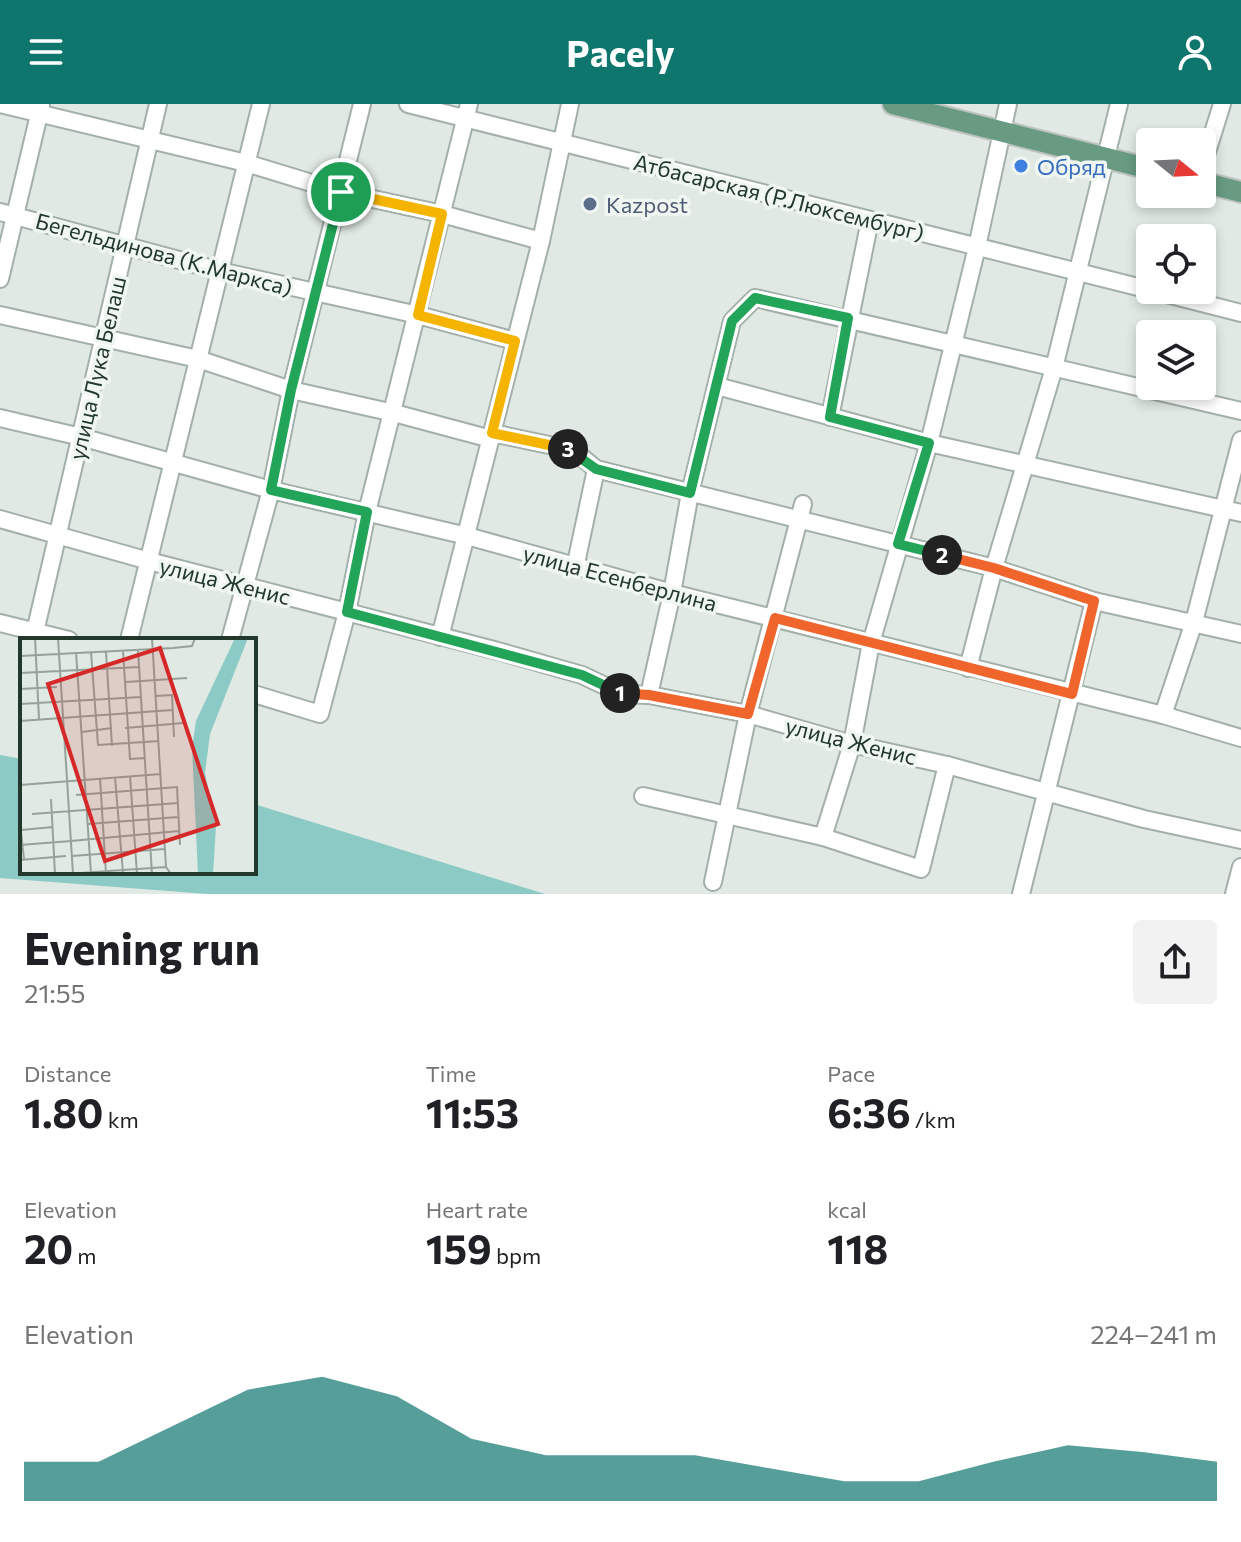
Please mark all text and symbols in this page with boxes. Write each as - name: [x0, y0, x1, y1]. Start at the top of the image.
- icon: menu: [24, 30, 68, 74]
- text: Pacely: [566, 30, 675, 74]
- icon: person: [1173, 30, 1217, 74]
- north arrow: [1136, 128, 1216, 208]
- map controls: [1136, 128, 1216, 400]
- street label: Атбасарская (Р.Люксембург): [631, 148, 927, 246]
- place label: Обряд: [1037, 153, 1106, 180]
- marker: Обряд: [1012, 157, 1030, 175]
- pin: [307, 158, 375, 226]
- icon: arrive: [319, 170, 363, 214]
- place label: Kazpost: [606, 191, 688, 218]
- marker: Kazpost: [581, 195, 599, 213]
- street label: Бегельдинова (К.Маркса): [33, 207, 295, 301]
- button: locate: [1136, 224, 1216, 304]
- street label: улица Лука Белаш: [63, 274, 131, 462]
- button: layers: [1136, 320, 1216, 400]
- pin: 3: [548, 429, 588, 469]
- text: 3: [562, 435, 574, 462]
- pin: 2: [922, 535, 962, 575]
- street label: улица Есенберлина: [520, 539, 720, 617]
- text: 2: [936, 541, 948, 568]
- street label: улица Женис: [157, 552, 293, 610]
- inset map: [20, 638, 256, 874]
- pin: 1: [600, 673, 640, 713]
- text: 1: [615, 679, 625, 706]
- street label: улица Женис: [783, 712, 919, 770]
- text: Evening run: [24, 920, 260, 974]
- button: share: [1133, 920, 1217, 1004]
- text: 21:55: [24, 977, 86, 1008]
- text: Distance: [24, 1060, 111, 1087]
- text: Time: [426, 1060, 476, 1087]
- text: Pace: [827, 1060, 875, 1087]
- text: 1.80: [24, 1087, 103, 1136]
- text: 11:53: [426, 1087, 519, 1136]
- text: 6:36: [827, 1087, 911, 1136]
- text: km: [103, 1106, 139, 1133]
- text: /km: [911, 1106, 956, 1133]
- text: Elevation: [24, 1196, 117, 1223]
- text: Heart rate: [426, 1196, 528, 1223]
- text: kcal: [827, 1196, 867, 1223]
- text: 20: [24, 1223, 73, 1272]
- text: 159: [426, 1223, 492, 1272]
- text: 118: [827, 1223, 888, 1272]
- text: m: [73, 1242, 97, 1269]
- text: bpm: [492, 1242, 541, 1269]
- text: Elevation: [24, 1318, 134, 1349]
- text: 224–241 m: [1090, 1318, 1217, 1349]

